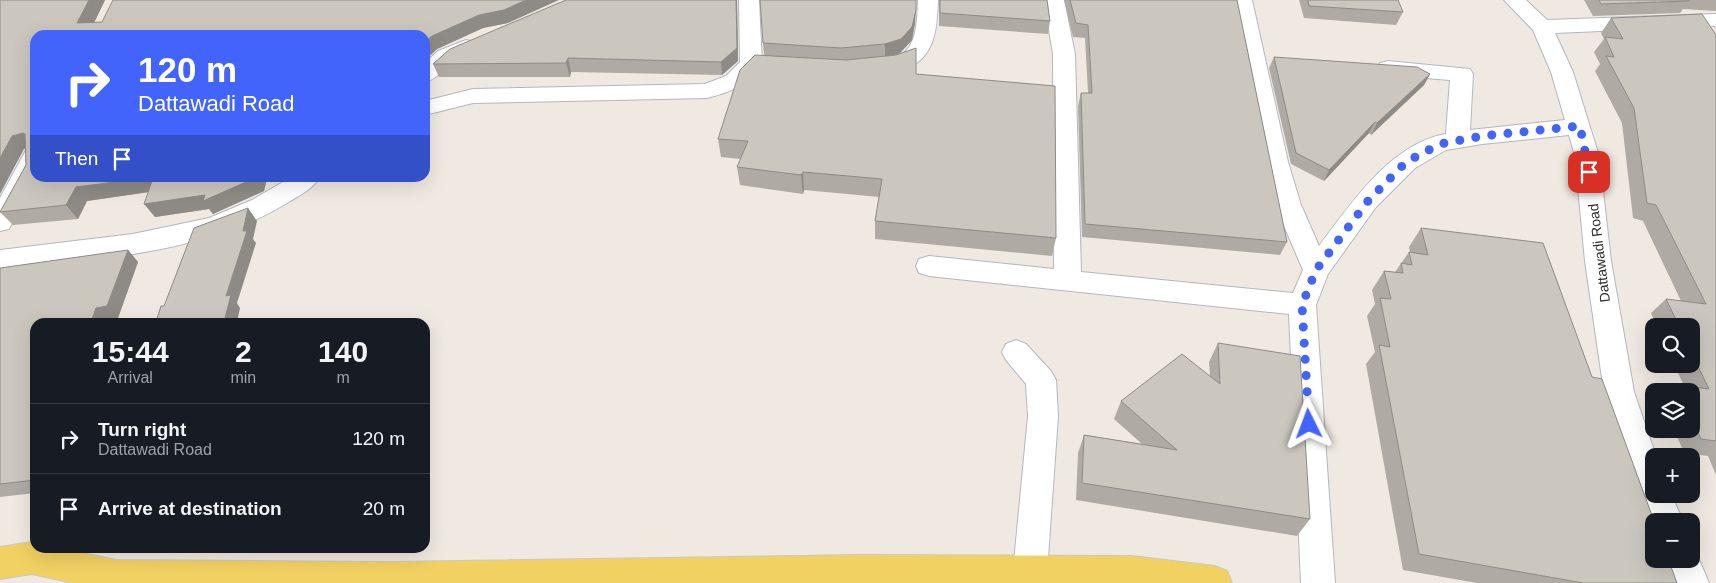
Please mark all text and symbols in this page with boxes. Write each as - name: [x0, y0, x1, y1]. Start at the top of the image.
- icon: right: [55, 50, 120, 115]
- text: 120 m: [138, 50, 237, 89]
- text: Dattawadi Road: [138, 91, 295, 116]
- icon: arrive: [108, 145, 136, 173]
- text: Then: [55, 148, 98, 169]
- pin: [1568, 151, 1610, 193]
- icon: arrive: [1575, 158, 1603, 186]
- street label: Dattawadi Road: [1585, 203, 1613, 303]
- map controls: [1645, 318, 1700, 568]
- button: search: [1645, 318, 1700, 373]
- text: 15:44: [92, 335, 169, 368]
- text: 2: [235, 335, 252, 368]
- text: 140: [318, 335, 368, 368]
- text: Arrival: [108, 369, 153, 386]
- text: min: [230, 369, 256, 386]
- text: m: [336, 369, 350, 386]
- button: layers: [1645, 383, 1700, 438]
- position arrow: [1282, 397, 1334, 449]
- text: Turn right: [98, 419, 186, 440]
- icon: right: [55, 425, 83, 453]
- text: 120 m: [352, 428, 405, 449]
- text: Dattawadi Road: [98, 441, 212, 458]
- button: +: [1645, 448, 1700, 503]
- icon: arrive: [55, 495, 83, 523]
- text: Arrive at destination: [98, 498, 282, 519]
- text: 20 m: [363, 498, 405, 519]
- button: −: [1645, 513, 1700, 568]

